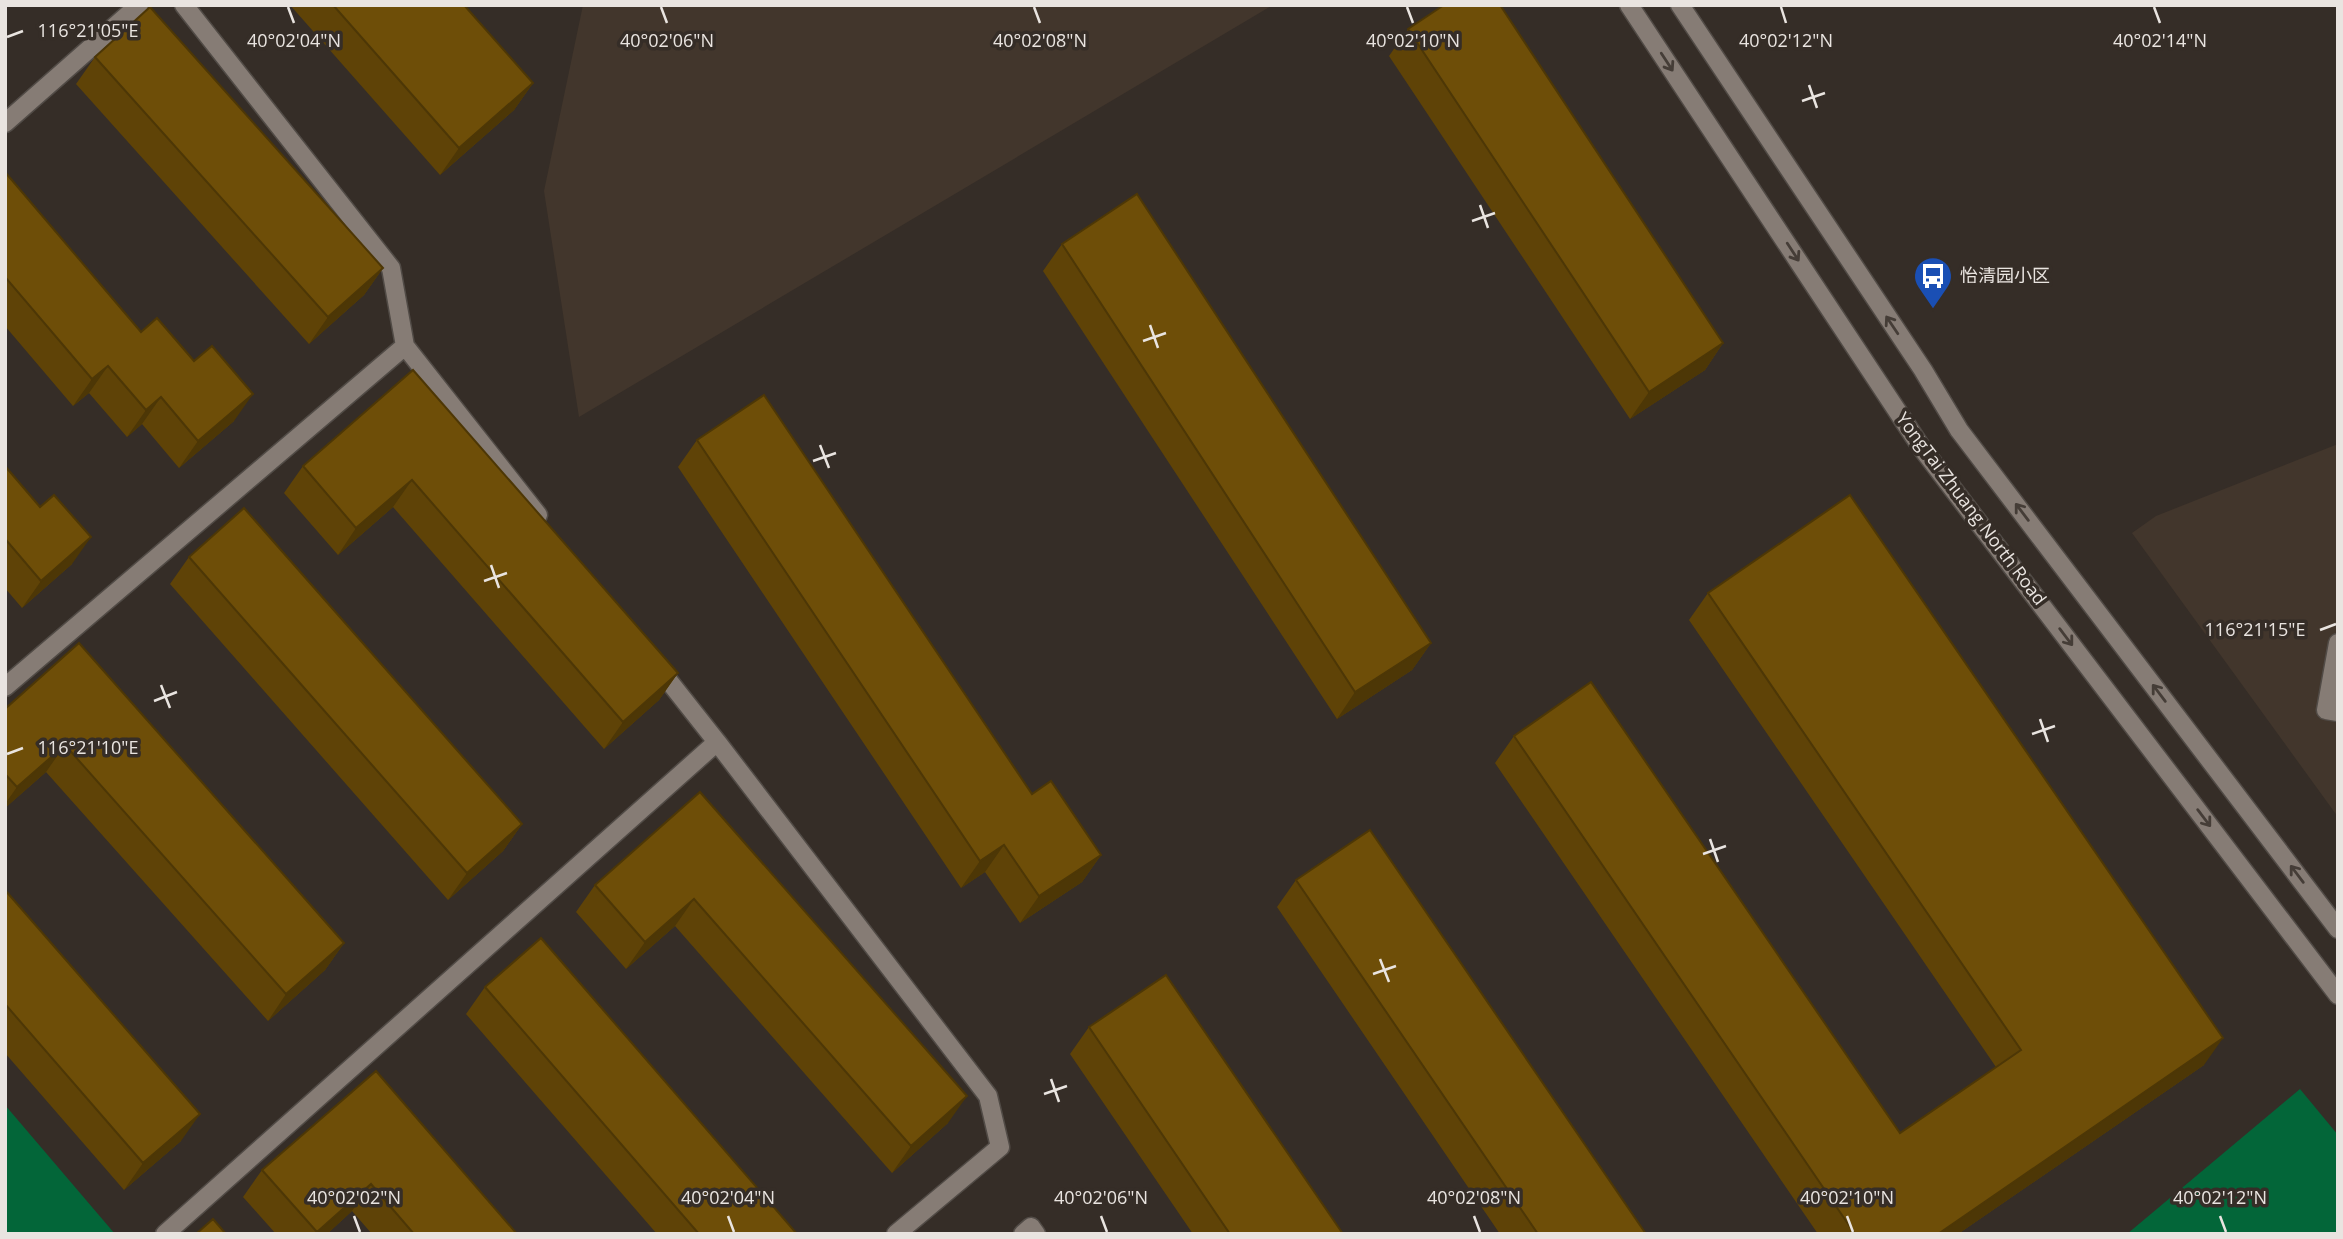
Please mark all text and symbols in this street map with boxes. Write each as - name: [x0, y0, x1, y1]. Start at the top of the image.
- text: 116°21'05"E: [38, 18, 138, 42]
- text: 40°02'04"N: [247, 28, 341, 52]
- text: 40°02'06"N: [620, 28, 714, 52]
- text: 40°02'08"N: [993, 28, 1087, 52]
- text: 40°02'10"N: [1366, 28, 1460, 52]
- text: 40°02'12"N: [1739, 28, 1833, 52]
- text: 40°02'14"N: [2113, 28, 2207, 52]
- one-way arrow: [1660, 52, 1674, 71]
- one-way arrow: [1785, 242, 1800, 261]
- bus stop icon: 怡清园小区: [1912, 255, 1954, 310]
- place label: 怡清园小区: [1960, 263, 2050, 287]
- one-way arrow: [1885, 316, 1899, 335]
- street label: YongTai Zhuang North Road: [1891, 407, 2052, 610]
- one-way arrow: [2014, 503, 2029, 521]
- text: 116°21'15"E: [2205, 617, 2305, 641]
- one-way arrow: [2059, 627, 2073, 646]
- one-way arrow: [2152, 684, 2166, 703]
- text: 116°21'10"E: [38, 735, 138, 759]
- one-way arrow: [2196, 808, 2211, 827]
- one-way arrow: [2289, 865, 2304, 884]
- text: 40°02'02"N: [307, 1185, 401, 1209]
- text: 40°02'04"N: [681, 1185, 775, 1209]
- text: 40°02'06"N: [1054, 1185, 1148, 1209]
- text: 40°02'08"N: [1427, 1185, 1521, 1209]
- text: 40°02'10"N: [1800, 1185, 1894, 1209]
- text: 40°02'12"N: [2173, 1185, 2267, 1209]

